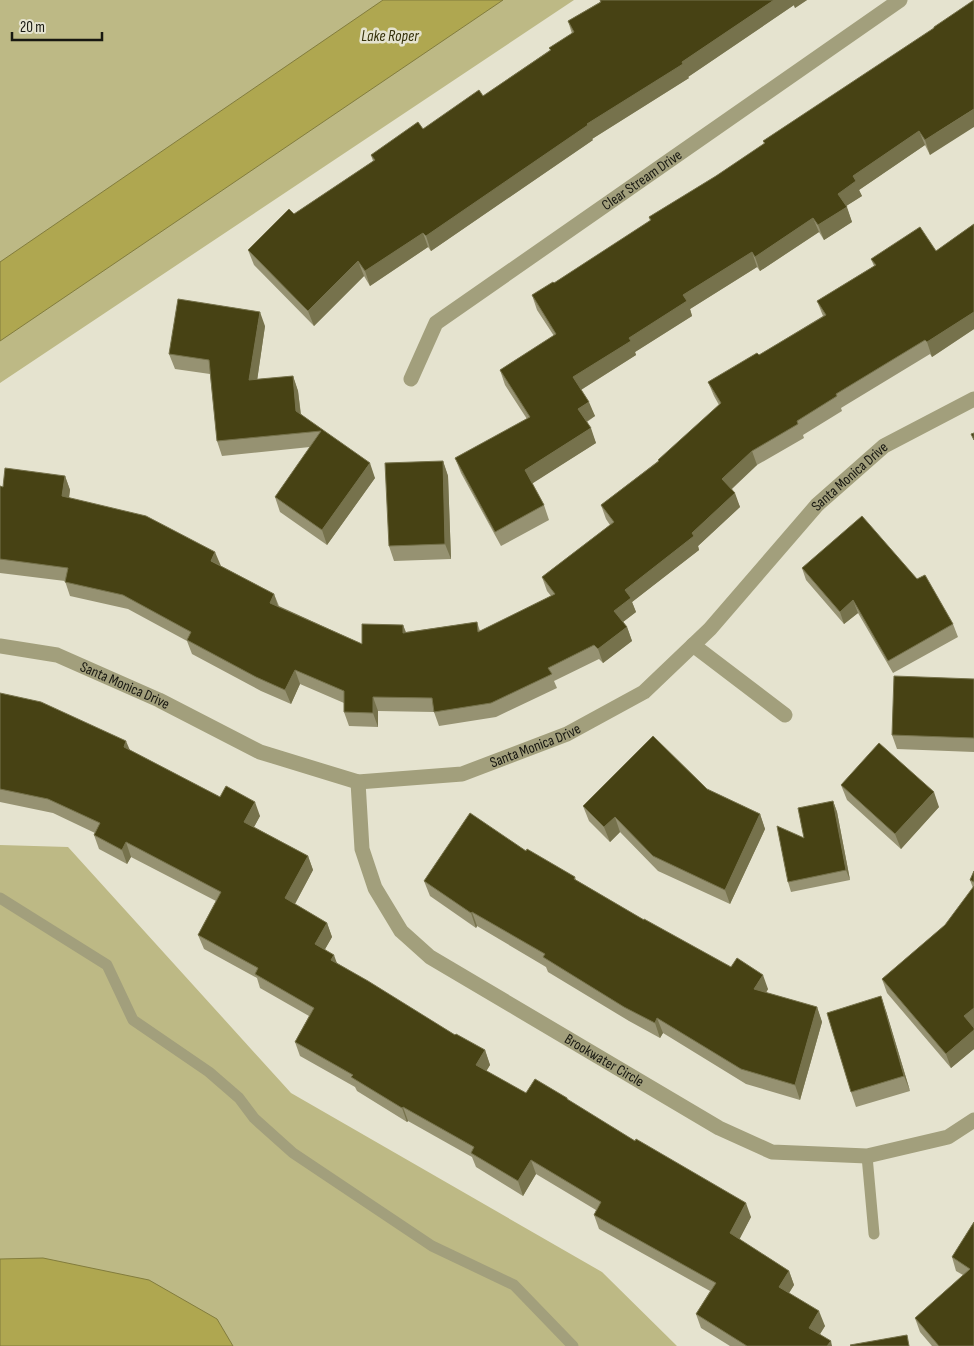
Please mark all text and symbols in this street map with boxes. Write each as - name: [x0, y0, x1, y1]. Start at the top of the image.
- scale bar: [12, 10, 102, 42]
- text: 20 m: [20, 18, 45, 37]
- water label: Lake Roper: [361, 27, 419, 46]
- street label: Clear Stream Drive: [598, 145, 686, 214]
- street label: Santa Monica Drive: [807, 438, 892, 515]
- street label: Santa Monica Drive: [77, 657, 173, 713]
- street label: Santa Monica Drive: [487, 719, 584, 772]
- street label: Brookwater Circle: [561, 1029, 648, 1091]

